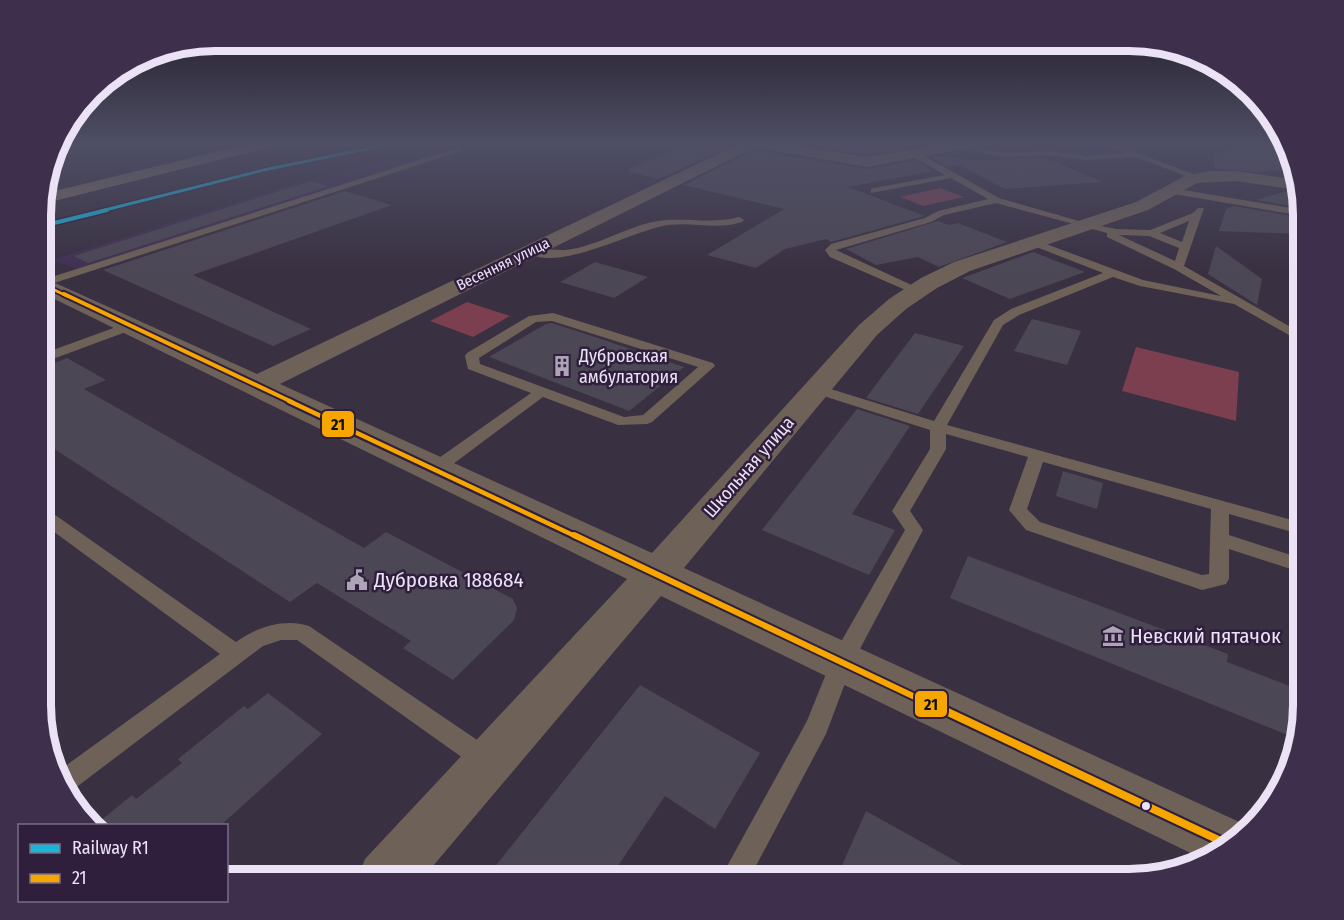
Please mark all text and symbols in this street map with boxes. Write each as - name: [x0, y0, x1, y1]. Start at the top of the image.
- street label: Весенняя улица: [454, 234, 552, 294]
- place label: Дубровская амбулатория: [578, 345, 678, 388]
- building icon: Дубровская амбулатория: [550, 354, 574, 378]
- line badge: 21: [321, 410, 355, 438]
- street label: Школьная улица: [699, 412, 799, 522]
- text: 21: [330, 415, 345, 434]
- place label: Дубровка 188684: [373, 567, 524, 593]
- public building icon: Дубровка 188684: [345, 568, 369, 592]
- place label: Невский пятачок: [1130, 623, 1281, 649]
- museum icon: Невский пятачок: [1101, 624, 1125, 648]
- line badge: 21: [914, 690, 948, 718]
- text: 21: [923, 695, 938, 714]
- unlabelled marker: [1140, 800, 1152, 812]
- legend: [18, 824, 228, 902]
- text: Railway R1: [72, 837, 149, 859]
- text: 21: [72, 867, 87, 889]

